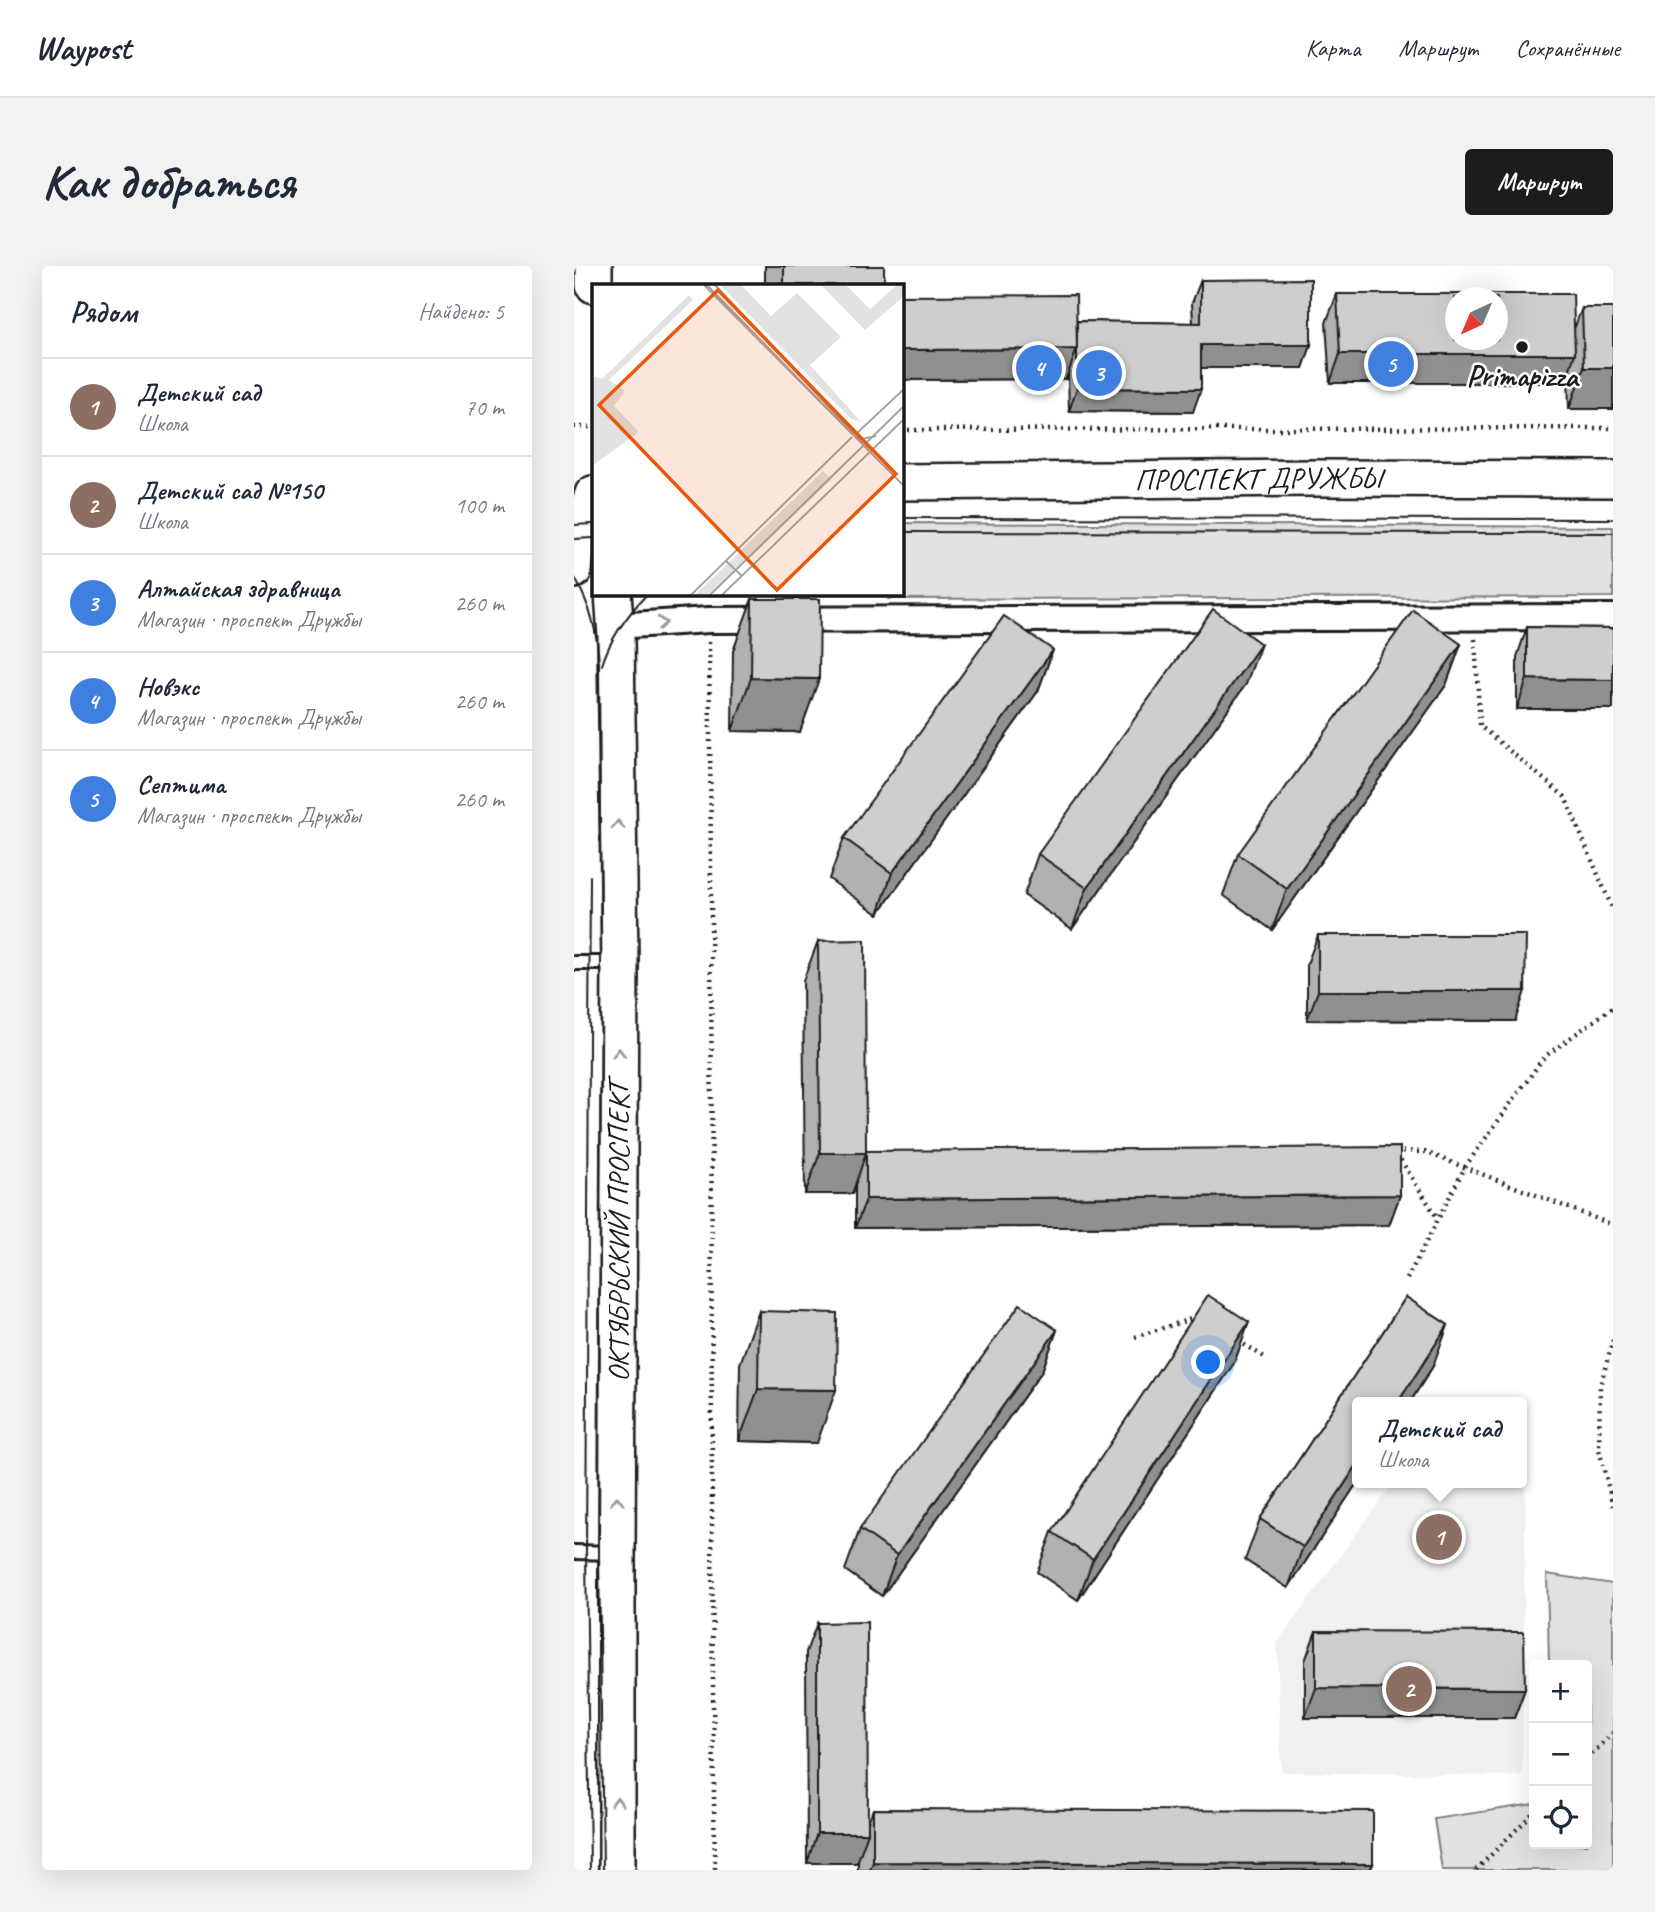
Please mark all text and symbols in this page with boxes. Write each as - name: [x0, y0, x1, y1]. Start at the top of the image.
- text: Waypost: [35, 27, 131, 69]
- text: Карта: [1306, 33, 1361, 63]
- text: Маршрут: [1399, 33, 1478, 63]
- text: Сохранённые: [1516, 33, 1620, 63]
- button: Маршрут: [1465, 149, 1613, 215]
- text: Как добраться: [42, 151, 295, 213]
- inset map: [592, 284, 903, 595]
- north arrow: [1445, 287, 1508, 350]
- text: Рядом: [70, 293, 137, 331]
- text: Найдено: 5: [418, 297, 504, 326]
- pin: 5: [1368, 338, 1414, 390]
- marker: Primapizza: [1514, 339, 1530, 355]
- pin: 4: [1016, 342, 1062, 394]
- pin: 3: [1076, 347, 1122, 399]
- place label: Primapizza: [1466, 357, 1580, 395]
- text: Детский сад: [137, 376, 260, 409]
- text: 1: [88, 393, 98, 422]
- text: 70 m: [465, 393, 504, 422]
- text: Школа: [137, 409, 188, 438]
- street label: ПРОСПЕКТ ДРУЖБЫ: [1134, 459, 1387, 499]
- text: Детский сад №150: [137, 474, 323, 507]
- text: 2: [88, 491, 98, 520]
- text: 100 m: [455, 491, 504, 520]
- text: Школа: [137, 507, 188, 536]
- text: Алтайская здравница: [137, 572, 340, 605]
- text: 3: [88, 589, 98, 618]
- text: 260 m: [455, 589, 504, 618]
- text: Магазин · проспект Дружбы: [137, 605, 361, 634]
- one-way arrow: [657, 616, 668, 631]
- text: Новэкс: [137, 670, 199, 703]
- text: 4: [88, 687, 98, 716]
- text: 260 m: [455, 687, 504, 716]
- text: Магазин · проспект Дружбы: [137, 703, 361, 732]
- text: Септима: [137, 768, 225, 801]
- text: 5: [88, 785, 98, 814]
- text: 260 m: [455, 785, 504, 814]
- text: Магазин · проспект Дружбы: [137, 801, 361, 830]
- one-way arrow: [610, 820, 626, 830]
- one-way arrow: [611, 1047, 627, 1058]
- street label: ОКТЯБРЬСКИЙ ПРОСПЕКТ: [599, 1075, 637, 1382]
- your location: [1191, 1345, 1225, 1379]
- popup: [1352, 1397, 1527, 1488]
- text: Детский сад: [1378, 1412, 1501, 1445]
- text: Школа: [1378, 1445, 1429, 1474]
- one-way arrow: [609, 1495, 625, 1506]
- pin: 1: [1416, 1511, 1462, 1563]
- map controls: [1529, 1660, 1592, 1849]
- button: +: [1529, 1660, 1592, 1723]
- pin: 2: [1386, 1663, 1432, 1715]
- button: −: [1529, 1723, 1592, 1786]
- button: locate: [1529, 1786, 1592, 1849]
- one-way arrow: [609, 1796, 625, 1807]

